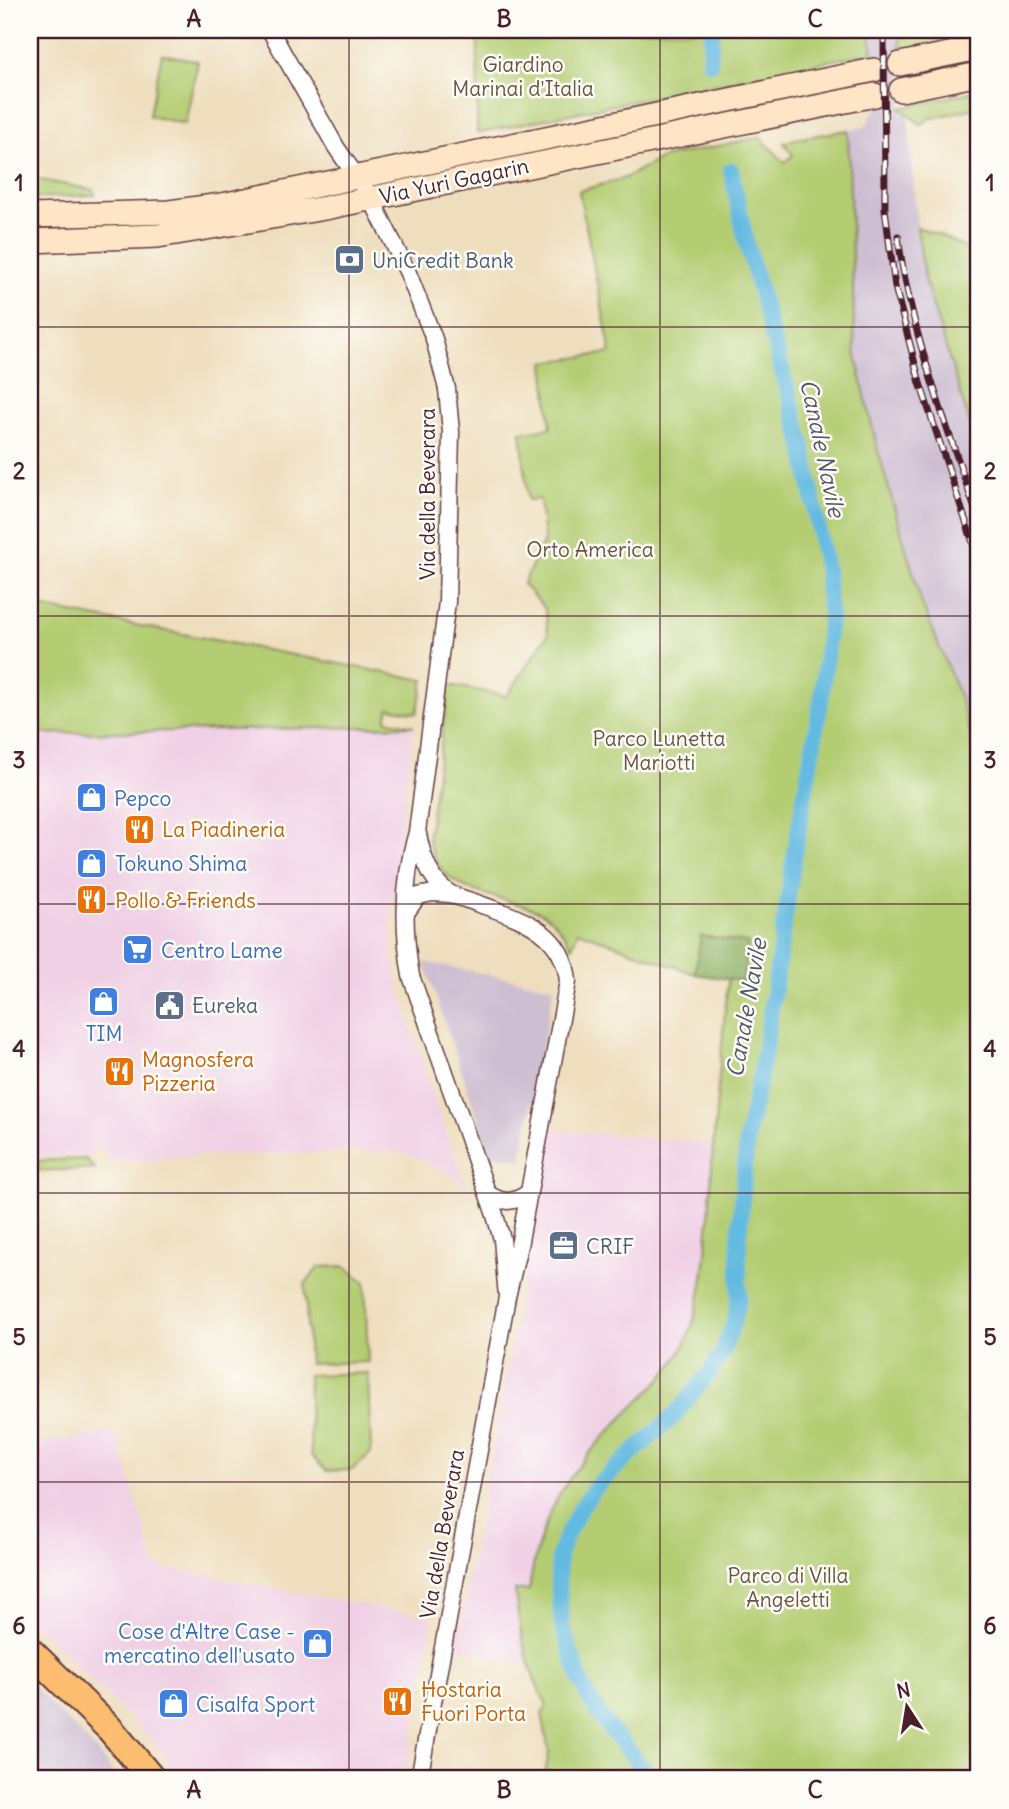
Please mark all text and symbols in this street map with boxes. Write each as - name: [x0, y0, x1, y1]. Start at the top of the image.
- text: A: [187, 4, 202, 33]
- text: B: [496, 4, 512, 33]
- text: C: [807, 4, 823, 33]
- park label: Giardino Marinai d'Italia: [452, 51, 594, 102]
- street label: Via Yuri Gagarin: [377, 152, 531, 210]
- text: 1: [14, 168, 24, 197]
- text: 1: [985, 168, 995, 197]
- bank icon: UniCredit Bank: [332, 243, 366, 277]
- place label: UniCredit Bank: [372, 247, 514, 274]
- water label: Canale Navile: [794, 376, 852, 521]
- street label: Via della Beverara: [414, 408, 441, 580]
- text: 2: [13, 456, 26, 485]
- text: 2: [984, 456, 997, 485]
- park label: Orto America: [526, 536, 654, 563]
- park label: Parco Lunetta Mariotti: [593, 725, 725, 776]
- text: 3: [12, 745, 26, 774]
- text: 3: [983, 745, 997, 774]
- shop icon: Pepco: [74, 781, 108, 815]
- place label: Pepco: [114, 785, 171, 812]
- restaurant icon: La Piadineria: [122, 812, 156, 846]
- place label: La Piadineria: [162, 816, 285, 843]
- shop icon: Tokuno Shima: [75, 846, 109, 880]
- place label: Tokuno Shima: [115, 850, 247, 877]
- restaurant icon: Pollo & Friends: [75, 883, 109, 917]
- place label: Pollo & Friends: [115, 887, 256, 914]
- supermarket icon: Centro Lame: [121, 933, 155, 967]
- water label: Canale Navile: [720, 935, 773, 1080]
- place label: Centro Lame: [161, 937, 283, 964]
- shop icon: TIM: [87, 984, 121, 1018]
- public building icon: Eureka: [152, 988, 186, 1022]
- place label: Eureka: [192, 992, 258, 1019]
- place label: TIM: [85, 1020, 123, 1047]
- text: 4: [12, 1034, 26, 1063]
- text: 4: [983, 1034, 997, 1063]
- place label: Magnosfera Pizzeria: [142, 1046, 254, 1097]
- restaurant icon: Magnosfera Pizzeria: [102, 1054, 136, 1088]
- office icon: CRIF: [546, 1229, 580, 1263]
- place label: CRIF: [586, 1233, 634, 1260]
- text: 5: [12, 1322, 26, 1351]
- text: 5: [983, 1322, 997, 1351]
- street label: Via della Beverara: [414, 1447, 470, 1621]
- park label: Parco di Villa Angeletti: [727, 1562, 849, 1613]
- text: 6: [12, 1611, 26, 1640]
- text: 6: [983, 1611, 997, 1640]
- place label: Cose d'Altre Case - mercatino dell'usato: [104, 1618, 295, 1669]
- shop icon: Cose d'Altre Case - mercatino dell'usato: [301, 1626, 335, 1660]
- north arrow: [872, 1672, 942, 1742]
- place label: Hostaria Fuori Porta: [421, 1676, 526, 1727]
- text: N: [895, 1677, 912, 1703]
- restaurant icon: Hostaria Fuori Porta: [381, 1684, 415, 1718]
- shop icon: Cisalfa Sport: [156, 1687, 190, 1721]
- place label: Cisalfa Sport: [196, 1691, 315, 1718]
- text: A: [187, 1775, 202, 1804]
- text: B: [496, 1775, 512, 1804]
- text: C: [807, 1775, 823, 1804]

